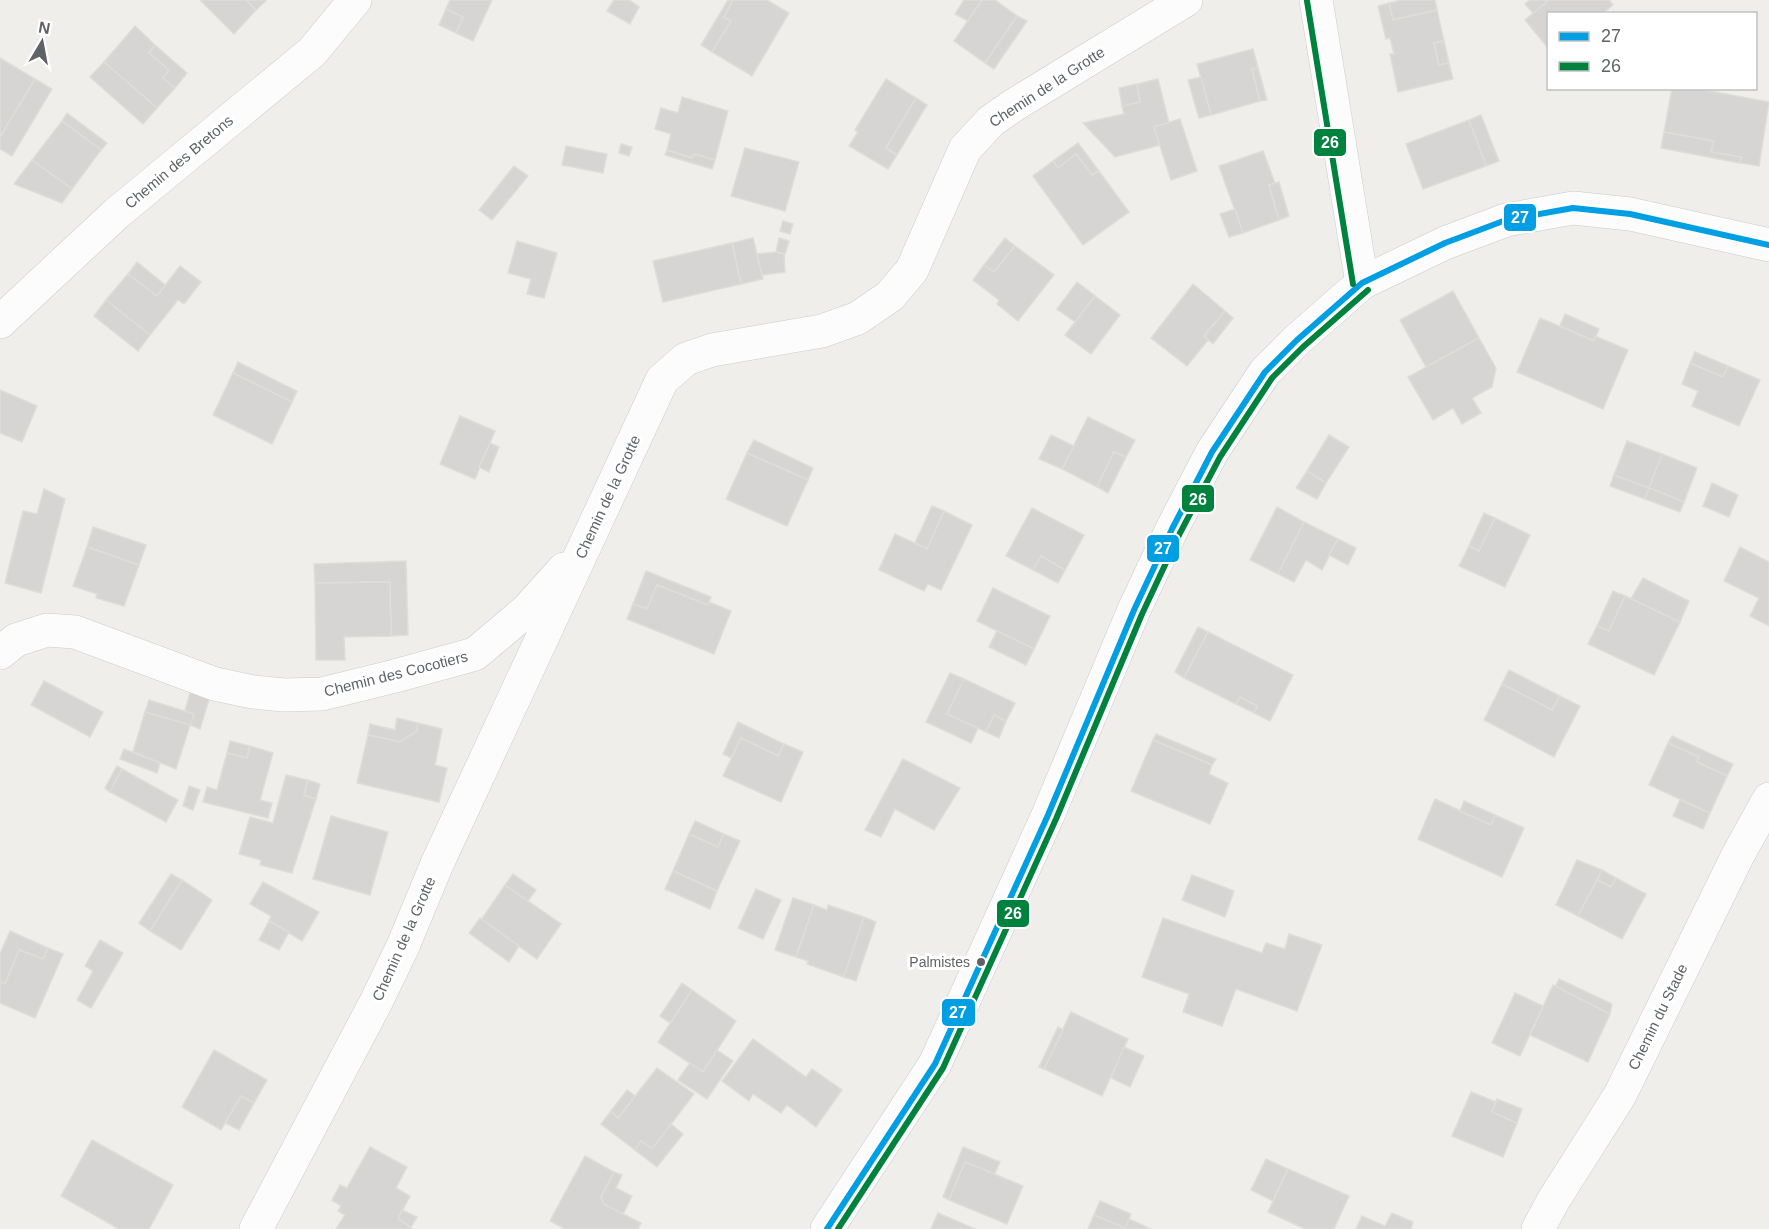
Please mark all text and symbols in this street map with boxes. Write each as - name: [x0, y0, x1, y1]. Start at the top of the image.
- north arrow: [12, 12, 72, 72]
- legend: [1547, 12, 1757, 90]
- text: N: [37, 18, 52, 37]
- text: 27: [1601, 26, 1621, 46]
- street label: Chemin de la Grotte: [986, 43, 1108, 130]
- text: 26: [1601, 56, 1621, 76]
- street label: Chemin des Bretons: [121, 111, 236, 212]
- line badge: 26: [1313, 128, 1347, 157]
- text: 26: [1321, 134, 1339, 151]
- line badge: 27: [1503, 203, 1537, 232]
- text: 27: [1511, 209, 1529, 226]
- street label: Chemin de la Grotte: [571, 432, 644, 561]
- line badge: 26: [1181, 484, 1215, 513]
- text: 26: [1189, 491, 1207, 508]
- line badge: 27: [1146, 534, 1180, 563]
- text: 27: [1154, 540, 1172, 557]
- street label: Chemin des Cocotiers: [322, 647, 470, 700]
- street label: Chemin de la Grotte: [368, 874, 439, 1004]
- line badge: 26: [996, 899, 1030, 928]
- text: 26: [1004, 905, 1022, 922]
- place label: Palmistes: [909, 954, 970, 970]
- marker: Palmistes: [975, 956, 987, 968]
- street label: Chemin du Stade: [1625, 961, 1691, 1073]
- line badge: 27: [941, 998, 976, 1027]
- text: 27: [949, 1004, 967, 1021]

